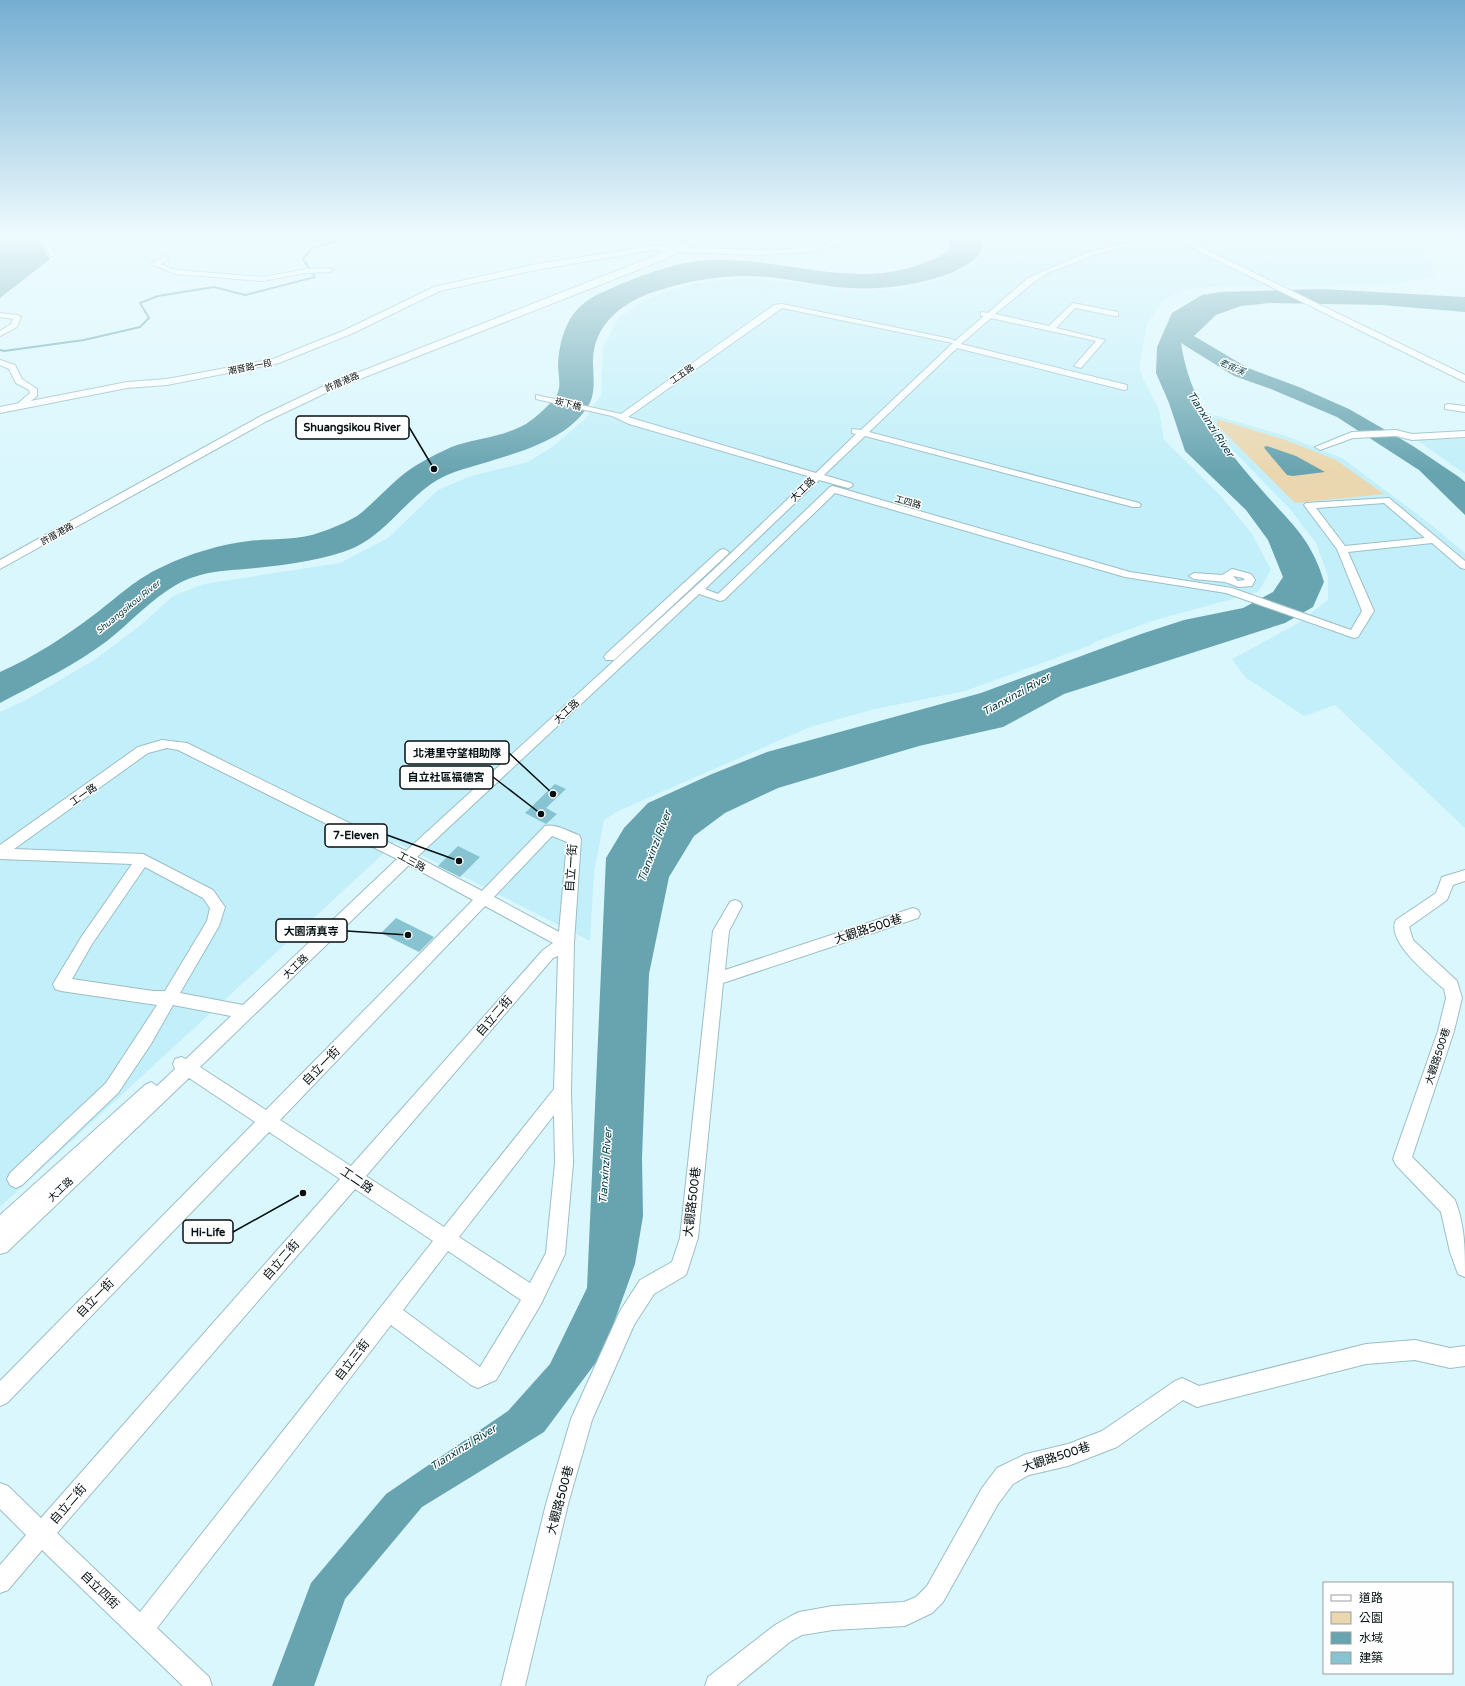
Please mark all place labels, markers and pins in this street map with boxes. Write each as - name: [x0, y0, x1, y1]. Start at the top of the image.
- callout: Shuangsikou River: [296, 416, 409, 439]
- callout: 北港里守望相助隊: [405, 741, 509, 764]
- callout: 自立社區福德宮: [400, 766, 493, 789]
- callout: 7-Eleven: [325, 824, 387, 847]
- callout: 大園清真寺: [276, 919, 347, 942]
- callout: Hi-Life: [183, 1220, 233, 1243]

